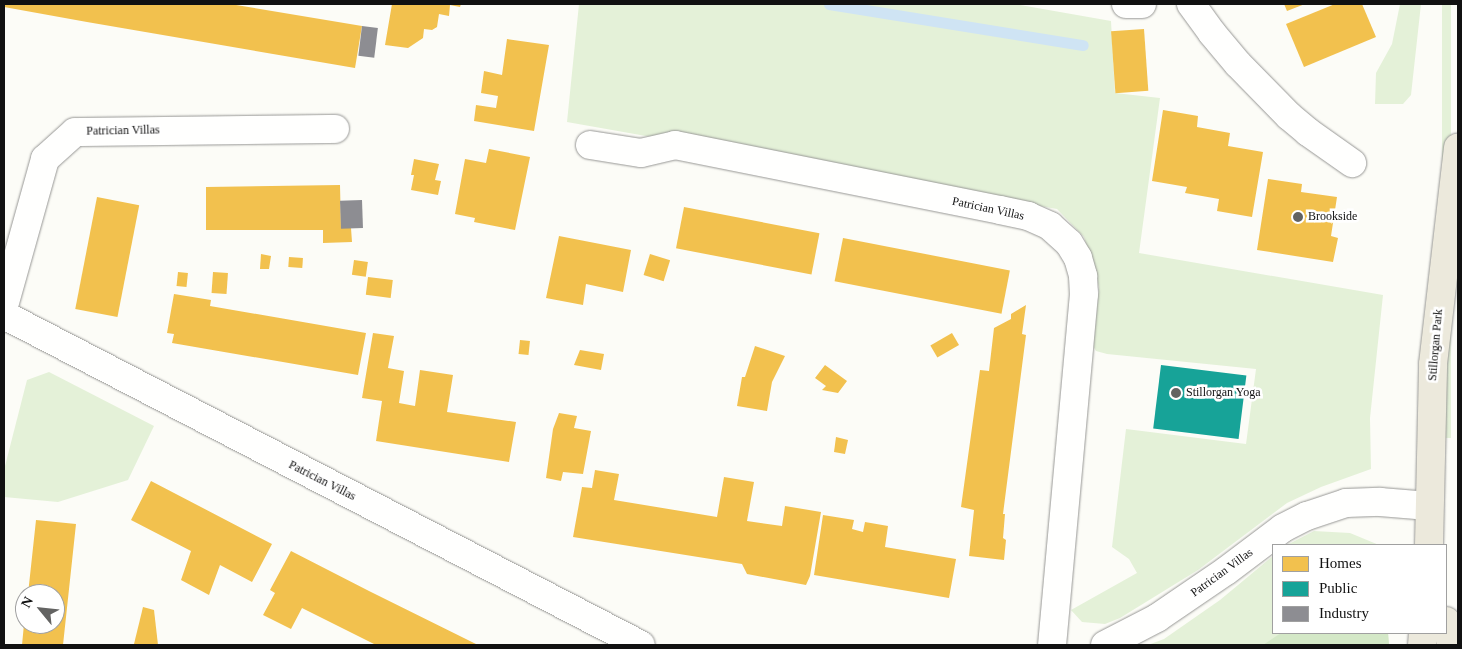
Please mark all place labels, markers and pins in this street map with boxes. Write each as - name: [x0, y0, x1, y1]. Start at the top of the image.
- place label: Brookside: [1308, 210, 1357, 224]
- marker: Brookside: [1292, 211, 1304, 223]
- place label: Stillorgan Yoga: [1186, 386, 1261, 400]
- marker: Stillorgan Yoga: [1170, 387, 1182, 399]

